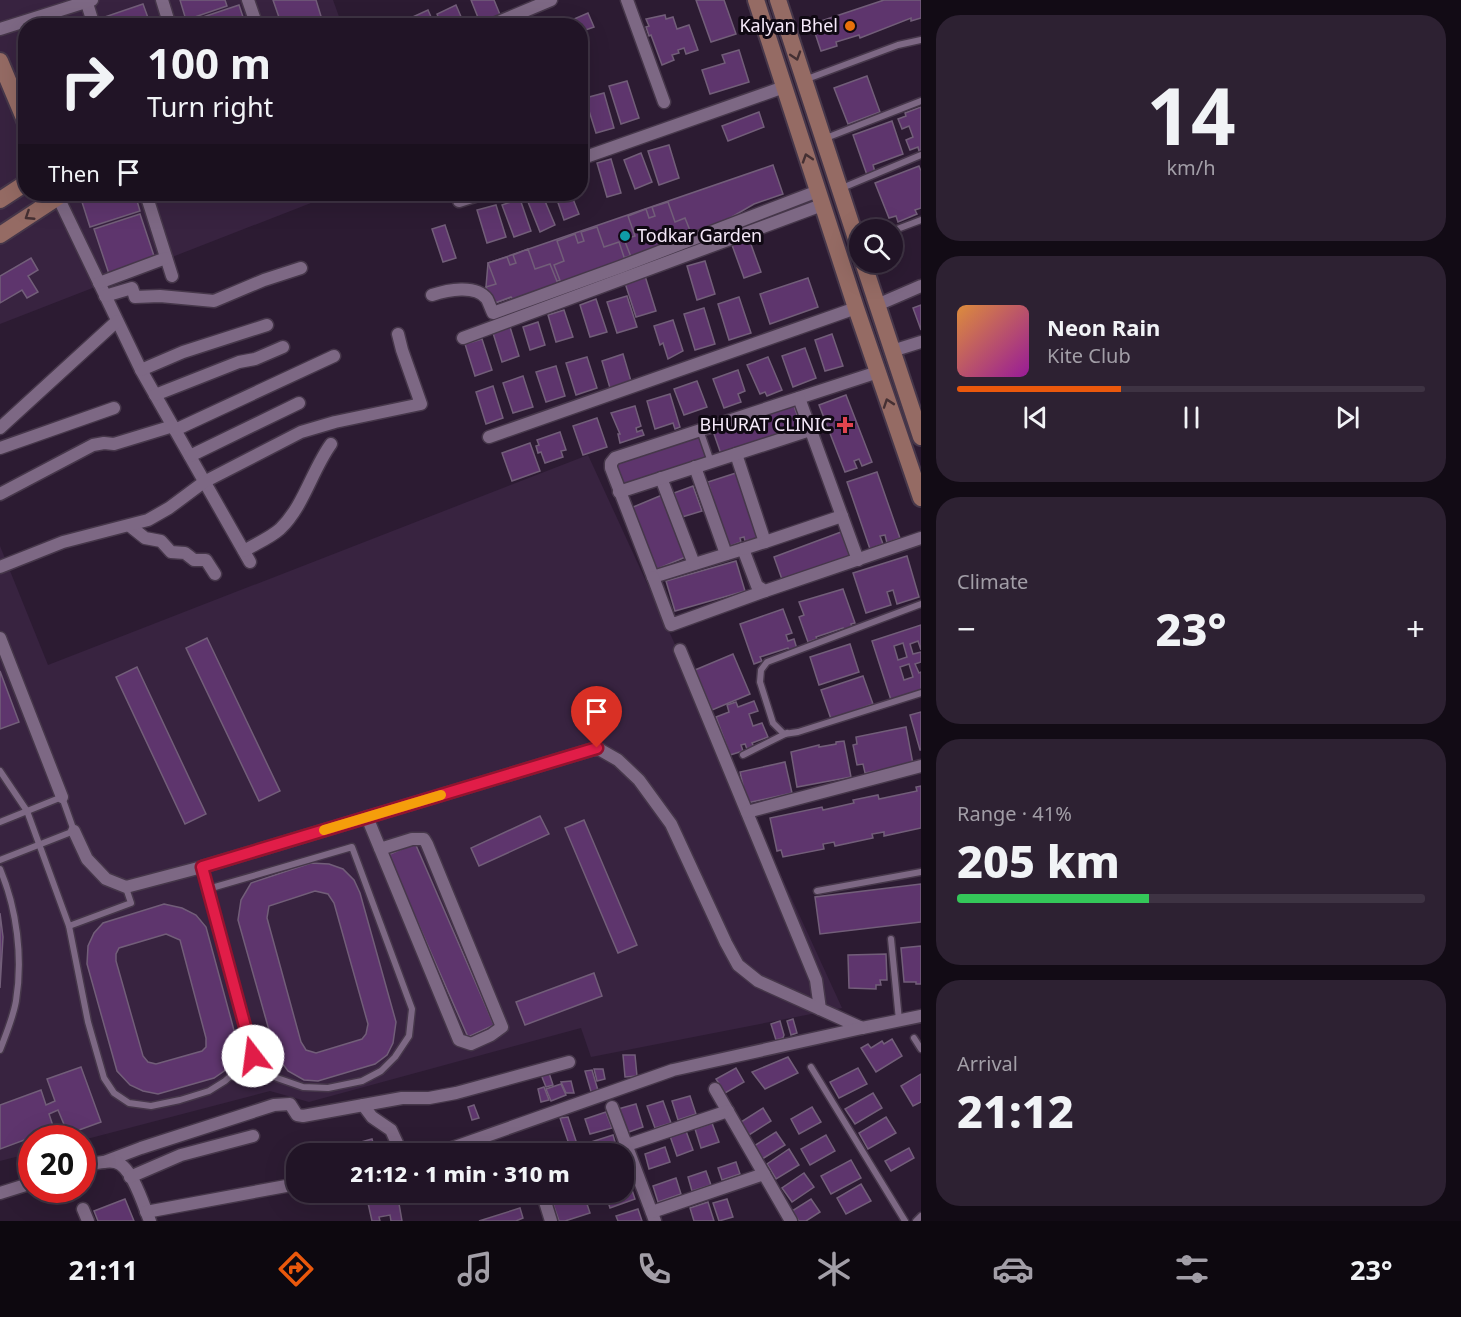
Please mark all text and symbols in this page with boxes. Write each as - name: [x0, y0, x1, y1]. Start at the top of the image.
- place label: Kalyan Bhel: [739, 13, 838, 37]
- marker: Kalyan Bhel: [843, 19, 857, 33]
- text: 100 m: [147, 34, 271, 91]
- icon: right: [48, 42, 126, 120]
- one-way arrow: [788, 50, 801, 61]
- text: 14: [1146, 62, 1236, 168]
- text: Turn right: [147, 88, 273, 125]
- one-way arrow: [801, 153, 814, 164]
- text: km/h: [1166, 154, 1216, 181]
- icon: arrive: [112, 156, 145, 189]
- text: Then: [48, 158, 100, 188]
- one-way arrow: [25, 209, 36, 220]
- map controls: [849, 219, 903, 273]
- button: search: [849, 219, 903, 273]
- place label: Todkar Garden: [637, 223, 762, 247]
- marker: Todkar Garden: [618, 229, 632, 243]
- text: Neon Rain: [1047, 312, 1160, 342]
- text: Kite Club: [1047, 342, 1131, 369]
- one-way arrow: [882, 398, 895, 409]
- icon: previous: [1019, 401, 1052, 434]
- icon: pause: [1175, 401, 1208, 434]
- icon: next: [1331, 401, 1364, 434]
- place label: BHURAT CLINIC: [700, 412, 832, 436]
- marker: BHURAT CLINIC: [836, 416, 854, 434]
- text: Climate: [957, 568, 1028, 595]
- text: 23°: [1155, 598, 1227, 659]
- text: −: [957, 606, 976, 651]
- text: +: [1406, 606, 1425, 651]
- pin: [571, 686, 622, 748]
- icon: arrive: [580, 695, 613, 728]
- text: Range · 41%: [957, 800, 1072, 827]
- text: 205 km: [957, 830, 1120, 891]
- position arrow: [221, 1024, 285, 1088]
- text: Arrival: [957, 1050, 1018, 1077]
- text: 21:12: [957, 1080, 1074, 1141]
- speed limit sign: 20: [18, 1125, 96, 1203]
- text: 21:12 · 1 min · 310 m: [350, 1158, 570, 1188]
- icon: directions: [275, 1248, 317, 1290]
- icon: music: [454, 1248, 496, 1290]
- icon: phone: [633, 1248, 675, 1290]
- icon: climate: [813, 1248, 855, 1290]
- icon: car: [992, 1248, 1034, 1290]
- icon: filters: [1171, 1248, 1213, 1290]
- text: 21:11: [69, 1251, 138, 1288]
- text: 23°: [1350, 1251, 1392, 1288]

